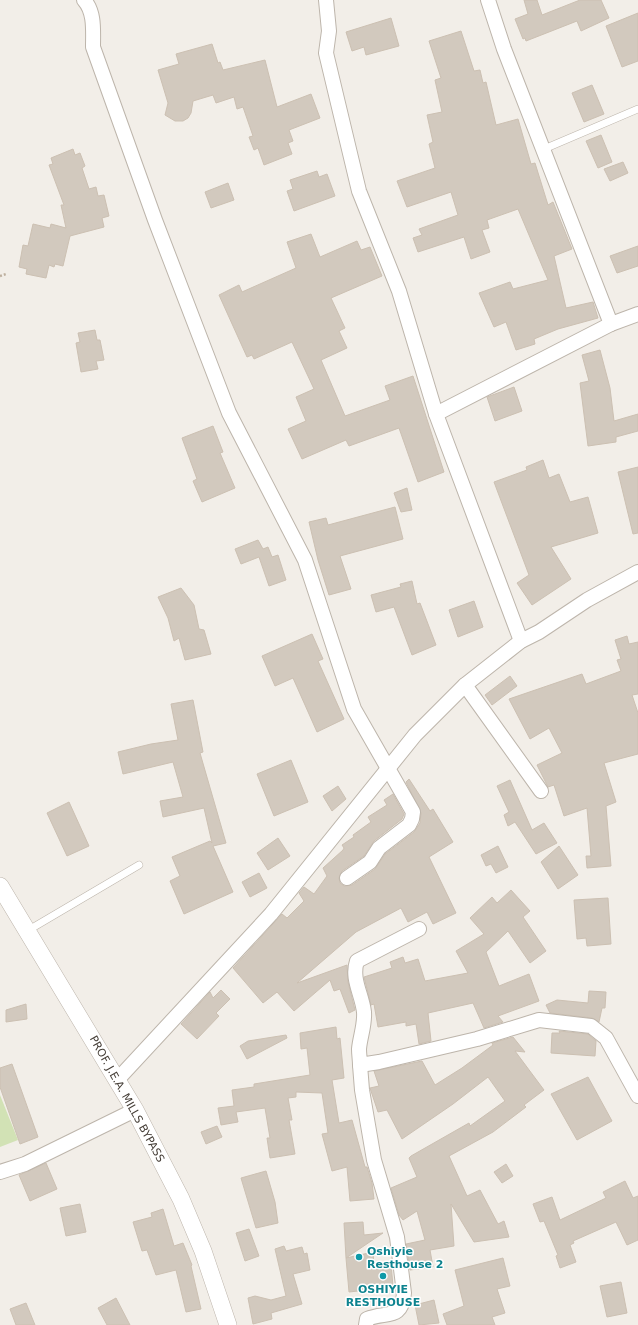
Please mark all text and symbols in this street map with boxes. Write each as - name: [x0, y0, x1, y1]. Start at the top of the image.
- street label: PROF. J.E.A. MILLS BYPASS: [87, 1034, 167, 1165]
- place label: Oshiyie Resthouse 2: [367, 1245, 443, 1271]
- marker: Oshiyie Resthouse 2: [354, 1252, 364, 1262]
- marker: OSHIYIE RESTHOUSE: [378, 1271, 388, 1281]
- place label: OSHIYIE RESTHOUSE: [346, 1283, 420, 1309]

